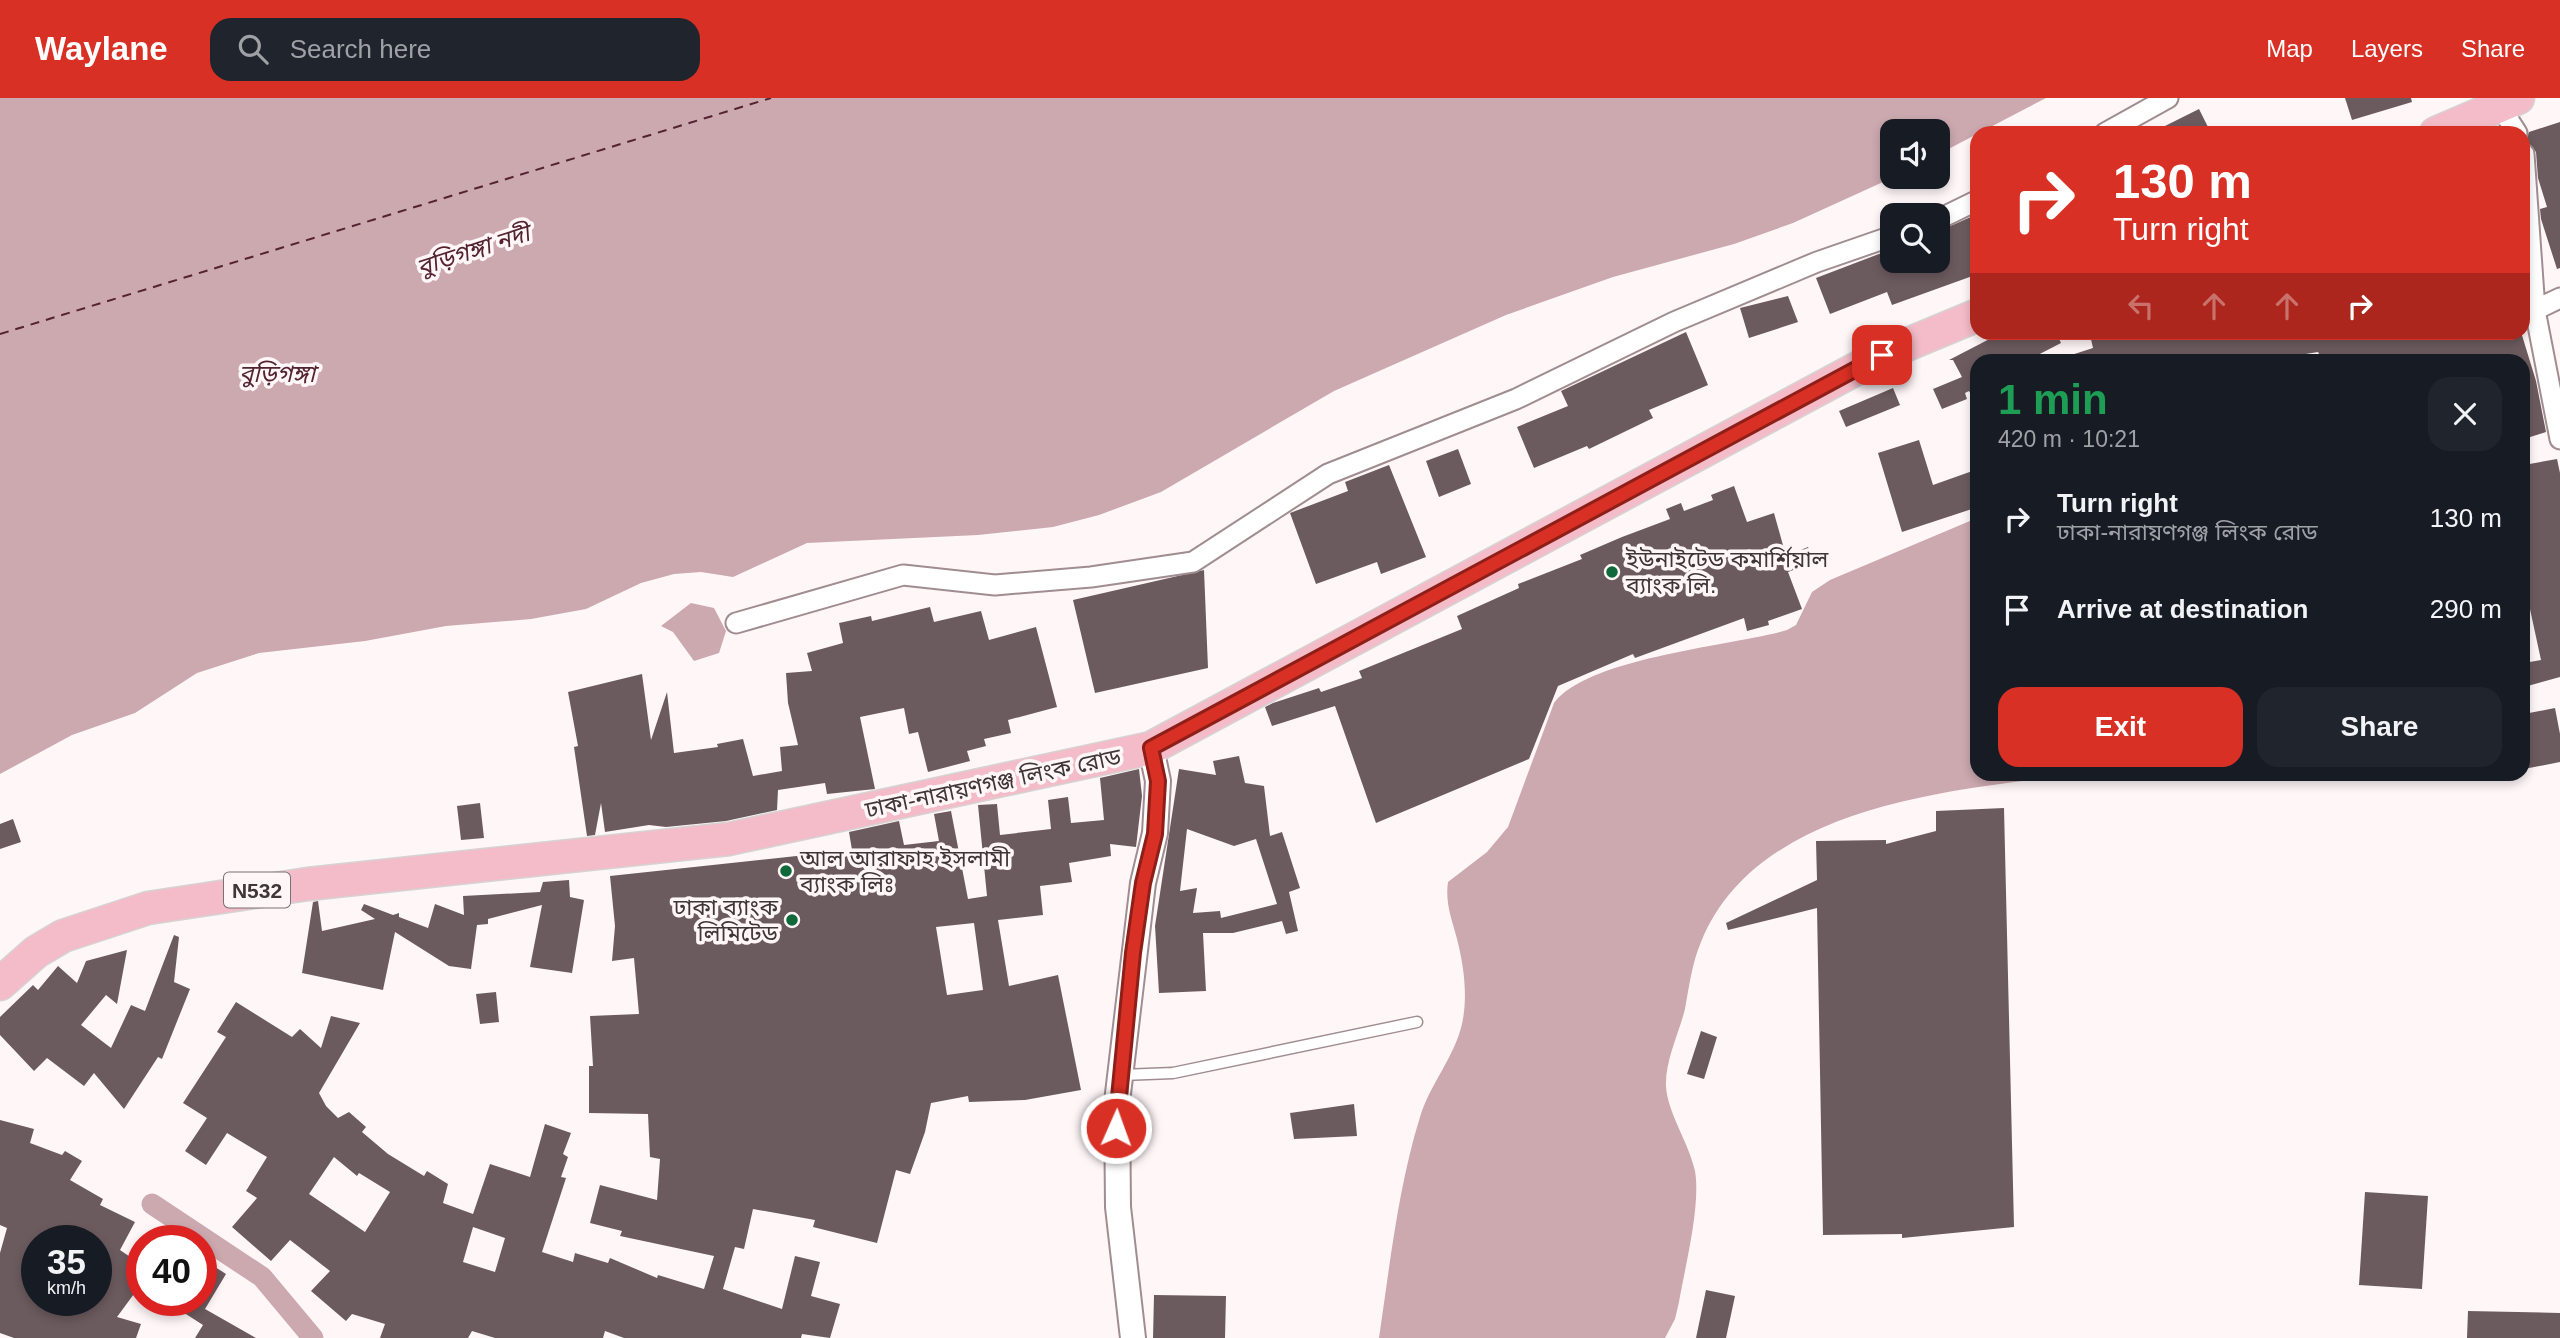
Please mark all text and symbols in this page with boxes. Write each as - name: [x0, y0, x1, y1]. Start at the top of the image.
- search box: [210, 18, 700, 81]
- text: Waylane: [35, 30, 168, 67]
- icon: search: [234, 30, 272, 68]
- text: Search here: [290, 34, 431, 64]
- text: Map: [2266, 35, 2313, 62]
- text: Layers: [2351, 35, 2423, 62]
- text: Share: [2461, 35, 2525, 62]
- map controls: [1880, 119, 1950, 273]
- button: sound: [1880, 119, 1950, 189]
- icon: right: [1998, 154, 2089, 245]
- text: 130 m: [2113, 154, 2252, 208]
- button: search: [1880, 203, 1950, 273]
- text: Turn right: [2113, 211, 2249, 247]
- water label: বুড়িগঙ্গা নদী: [413, 218, 537, 282]
- icon: left: [2122, 287, 2160, 325]
- icon: ahead: [2195, 287, 2233, 325]
- icon: ahead: [2268, 287, 2306, 325]
- icon: right: [2341, 287, 2379, 325]
- pin: [1852, 325, 1912, 385]
- icon: arrive: [1863, 336, 1901, 374]
- water label: বুড়িগঙ্গা: [239, 360, 320, 388]
- text: 1 min: [1998, 376, 2108, 423]
- button: close: [2428, 377, 2502, 451]
- text: 420 m · 10:21: [1998, 426, 2140, 452]
- text: Turn right: [2057, 488, 2178, 518]
- icon: right: [1998, 500, 2036, 538]
- text: 130 m: [2430, 503, 2502, 533]
- text: ঢাকা-নারায়ণগঞ্জ লিংক রোড: [2057, 519, 2318, 545]
- place label: ইউনাইটেড কমার্শিয়াল ব্যাংক লি.: [1625, 546, 1830, 598]
- marker: ইউনাইটেড কমার্শিয়াল ব্যাংক লি.: [1604, 564, 1620, 580]
- icon: arrive: [1998, 591, 2036, 629]
- text: Arrive at destination: [2057, 594, 2308, 624]
- text: 290 m: [2430, 594, 2502, 624]
- button: Exit: [1998, 687, 2243, 767]
- button: Share: [2257, 687, 2502, 767]
- street label: ঢাকা-নারায়ণগঞ্জ লিংক রোড: [862, 743, 1124, 823]
- place label: আল আরাফাহ ইসলামী ব্যাংক লিঃ: [799, 845, 1011, 897]
- marker: আল আরাফাহ ইসলামী ব্যাংক লিঃ: [778, 863, 794, 879]
- road number: N532: [224, 872, 290, 908]
- place label: ঢাকা ব্যাংক লিমিটেড: [673, 894, 779, 946]
- marker: ঢাকা ব্যাংক লিমিটেড: [784, 912, 800, 928]
- position arrow: [1079, 1091, 1153, 1165]
- speed limit sign: 40: [126, 1225, 217, 1316]
- text: 35: [47, 1242, 86, 1281]
- text: km/h: [47, 1278, 86, 1298]

